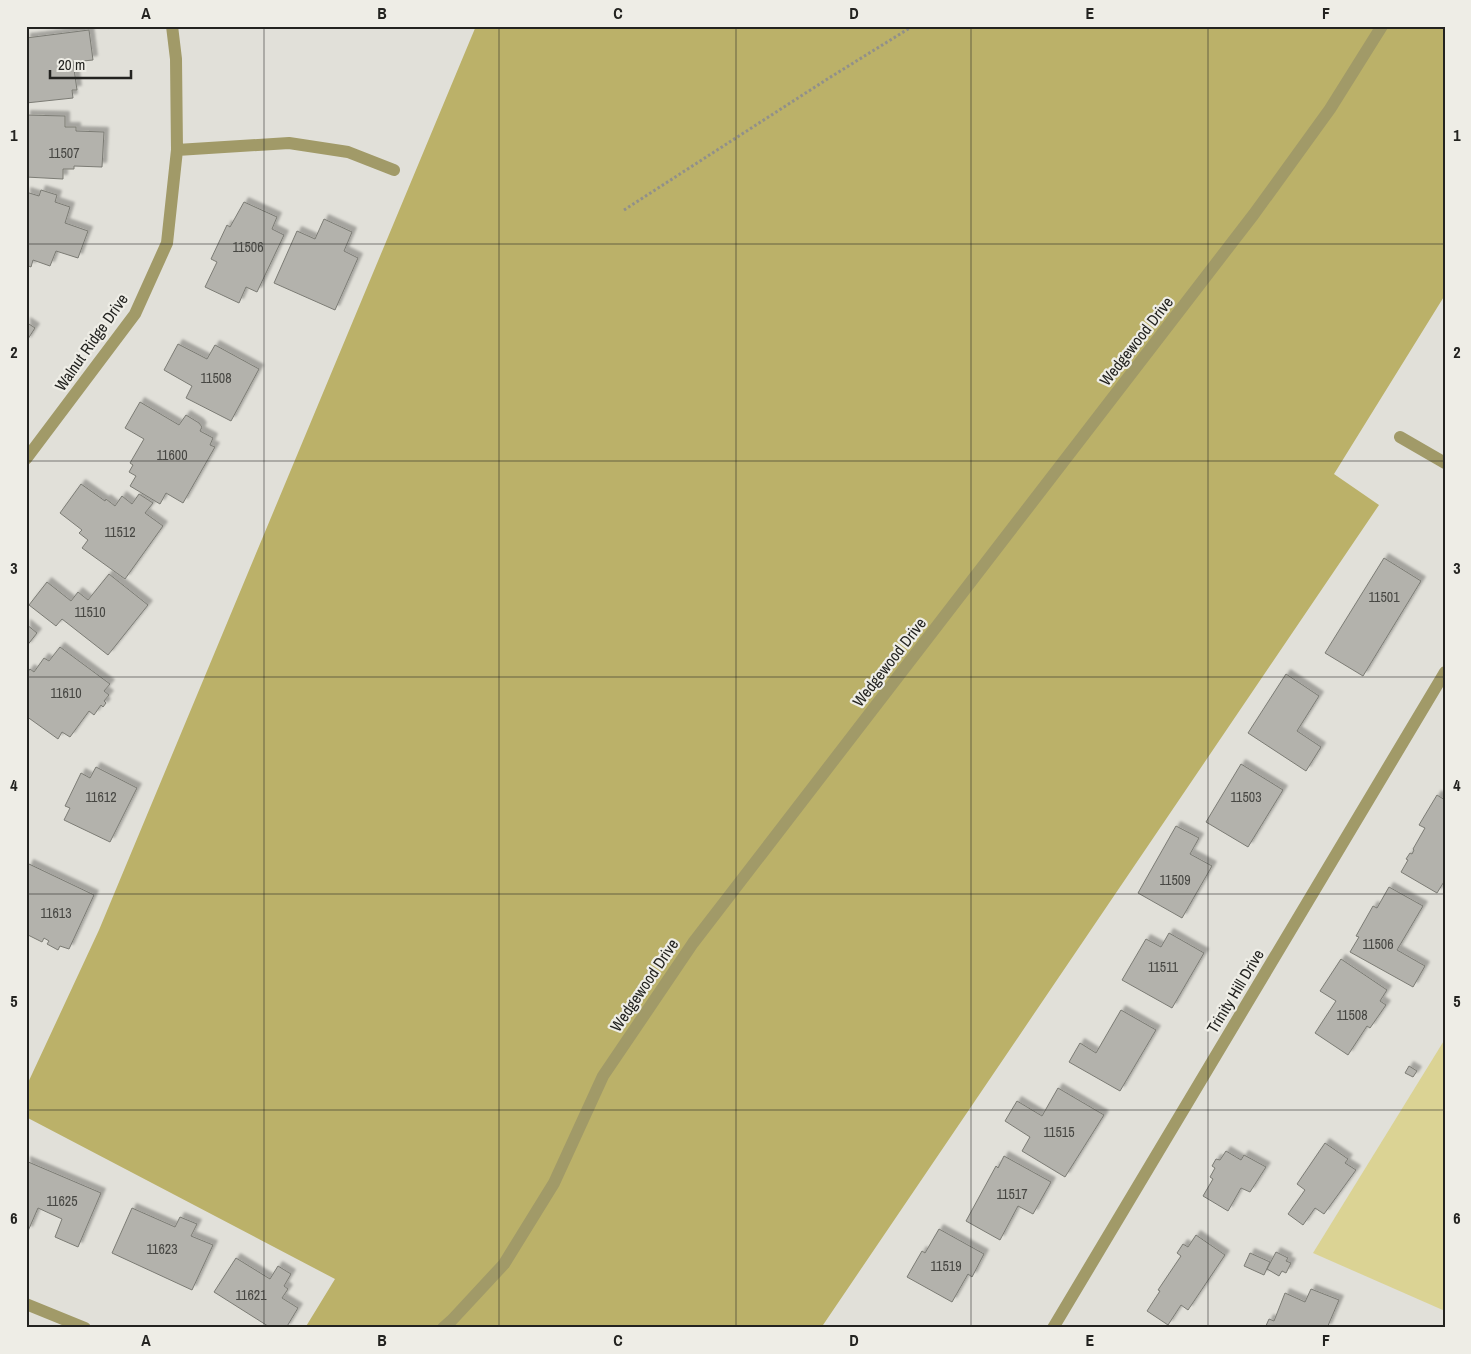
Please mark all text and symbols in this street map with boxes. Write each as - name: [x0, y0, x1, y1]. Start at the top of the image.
- text: A: [141, 2, 151, 24]
- text: B: [377, 2, 387, 24]
- text: C: [613, 2, 623, 24]
- text: D: [849, 2, 859, 24]
- text: E: [1086, 2, 1095, 24]
- text: F: [1322, 2, 1330, 24]
- scale bar: [50, 48, 131, 80]
- text: 20 m: [58, 54, 85, 75]
- text: 1: [10, 124, 18, 146]
- text: 1: [1453, 124, 1461, 146]
- house number: 11507: [48, 144, 80, 162]
- house number: 11506: [232, 238, 264, 256]
- street label: Walnut Ridge Drive: [49, 289, 133, 395]
- street label: Wedgewood Drive: [1094, 292, 1178, 390]
- text: 2: [10, 341, 18, 363]
- text: 2: [1453, 341, 1461, 363]
- house number: 11508: [200, 369, 232, 387]
- house number: 11600: [156, 446, 188, 464]
- house number: 11512: [104, 523, 136, 541]
- text: 3: [10, 557, 18, 579]
- text: 3: [1453, 557, 1461, 579]
- house number: 11501: [1368, 588, 1400, 606]
- house number: 11510: [74, 603, 106, 621]
- street label: Wedgewood Drive: [847, 613, 931, 711]
- house number: 11610: [50, 684, 82, 702]
- text: 4: [10, 774, 18, 796]
- text: 4: [1453, 774, 1461, 796]
- house number: 11612: [85, 788, 117, 806]
- house number: 11503: [1230, 788, 1262, 806]
- house number: 11509: [1159, 871, 1191, 889]
- house number: 11613: [40, 904, 72, 922]
- street label: Wedgewood Drive: [605, 934, 683, 1036]
- house number: 11506: [1362, 935, 1394, 953]
- street label: Trinity Hill Drive: [1201, 945, 1269, 1037]
- house number: 11511: [1148, 958, 1179, 976]
- text: 5: [10, 990, 18, 1012]
- text: 5: [1453, 990, 1461, 1012]
- house number: 11508: [1336, 1006, 1368, 1024]
- house number: 11515: [1043, 1123, 1075, 1141]
- house number: 11517: [996, 1185, 1028, 1203]
- house number: 11625: [46, 1192, 78, 1210]
- text: 6: [10, 1207, 18, 1229]
- text: 6: [1453, 1207, 1461, 1229]
- house number: 11623: [146, 1240, 178, 1258]
- house number: 11519: [930, 1257, 962, 1275]
- house number: 11621: [235, 1286, 267, 1304]
- text: A: [141, 1329, 151, 1351]
- text: B: [377, 1329, 387, 1351]
- text: C: [613, 1329, 623, 1351]
- text: D: [849, 1329, 859, 1351]
- text: E: [1086, 1329, 1095, 1351]
- text: F: [1322, 1329, 1330, 1351]

